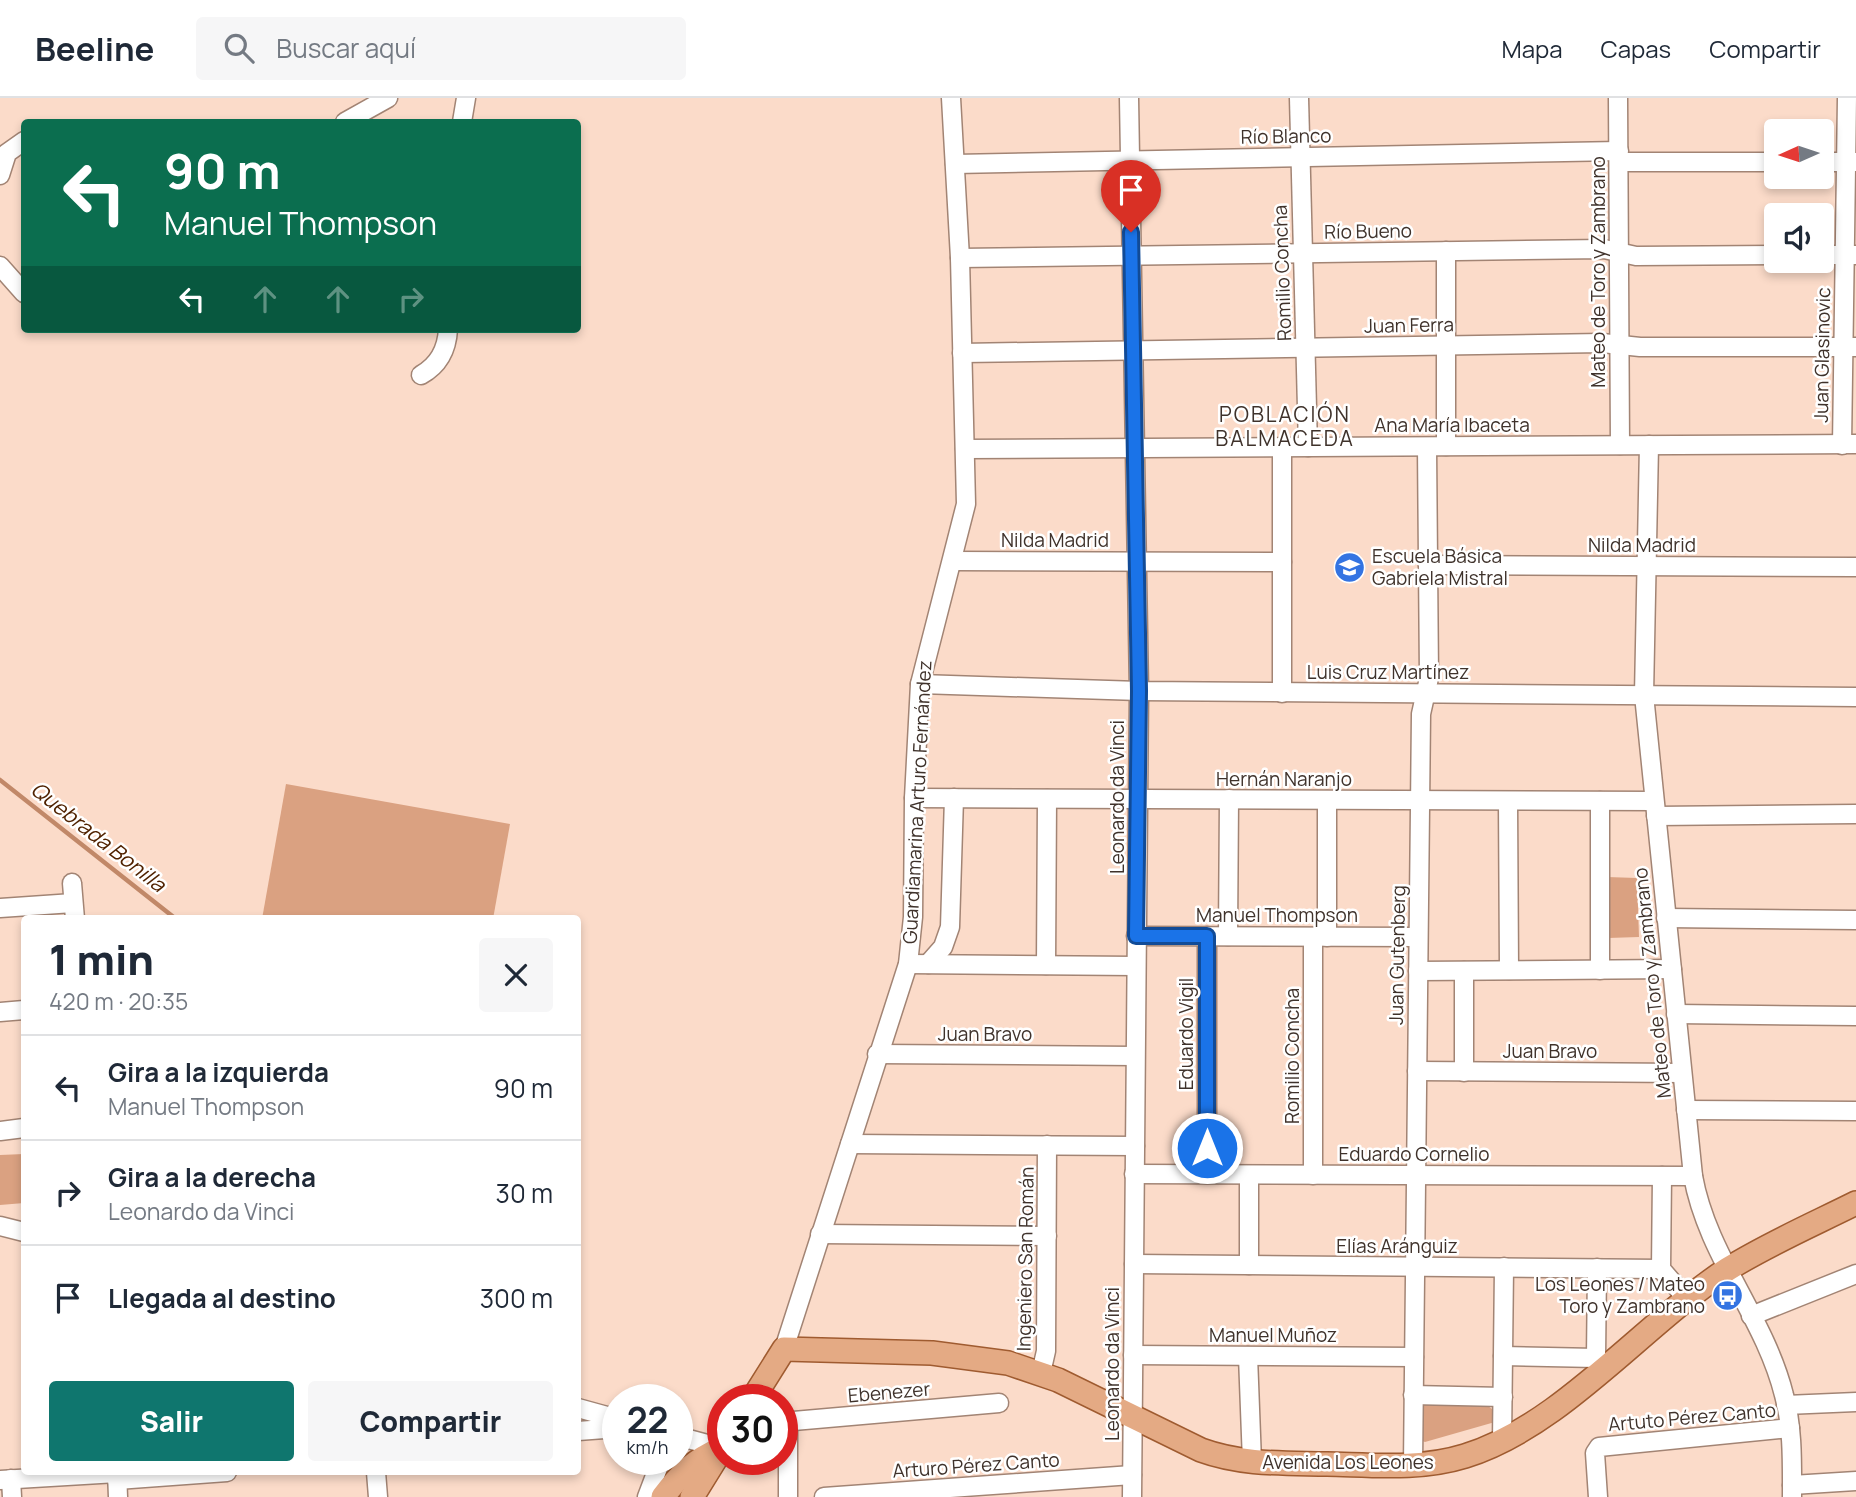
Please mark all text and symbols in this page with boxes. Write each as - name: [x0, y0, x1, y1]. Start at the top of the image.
- search box: [196, 17, 686, 80]
- text: Beeline: [35, 26, 154, 71]
- icon: search: [220, 29, 258, 67]
- text: Buscar aquí: [276, 30, 416, 66]
- text: Mapa: [1502, 32, 1563, 65]
- text: Capas: [1601, 32, 1671, 65]
- text: Compartir: [1709, 32, 1821, 65]
- north arrow: [1764, 119, 1834, 189]
- map controls: [1764, 119, 1834, 273]
- street label: Río Blanco: [1240, 122, 1332, 150]
- text: 90 m: [164, 137, 281, 204]
- icon: left: [49, 147, 140, 238]
- street label: Mateo de Toro y Zambrano: [1585, 156, 1611, 388]
- pin: [1101, 160, 1161, 232]
- icon: arrive: [1112, 171, 1150, 209]
- text: Manuel Thompson: [164, 201, 437, 245]
- button: sound: [1764, 203, 1834, 273]
- street label: Romilio Concha: [1267, 205, 1297, 341]
- street label: Río Bueno: [1324, 217, 1412, 245]
- icon: left: [173, 280, 211, 318]
- icon: ahead: [246, 280, 284, 318]
- icon: ahead: [319, 280, 357, 318]
- icon: right: [392, 280, 430, 318]
- street label: Juan Glasinovic: [1808, 287, 1836, 423]
- street label: Juan Ferra: [1364, 311, 1454, 339]
- district label: POBLACIÓN BALMACEDA: [1215, 400, 1355, 452]
- street label: Ana María Ibaceta: [1374, 412, 1530, 438]
- street label: Nilda Madrid: [1001, 527, 1109, 553]
- street label: Nilda Madrid: [1588, 532, 1696, 558]
- place label: Escuela Básica Gabriela Mistral: [1372, 543, 1508, 591]
- school or university icon: Escuela Básica Gabriela Mistral: [1332, 550, 1366, 584]
- street label: Luis Cruz Martínez: [1307, 659, 1469, 685]
- street label: Guardiamarina Arturo Fernández: [897, 660, 937, 944]
- street label: Leonardo da Vinci: [1104, 720, 1130, 874]
- street label: Hernán Naranjo: [1216, 766, 1352, 792]
- water label: Quebrada Bonilla: [26, 775, 173, 898]
- street label: Mateo de Toro y Zambrano: [1627, 866, 1677, 1100]
- street label: Juan Gutenberg: [1383, 885, 1411, 1025]
- street label: Manuel Thompson: [1196, 902, 1358, 928]
- text: 1 min: [49, 930, 154, 988]
- button: close: [479, 938, 553, 1012]
- street label: Eduardo Vigil: [1173, 978, 1199, 1090]
- text: 420 m · 20:35: [49, 985, 188, 1017]
- street label: Romilio Concha: [1279, 988, 1305, 1124]
- street label: Juan Bravo: [938, 1021, 1032, 1047]
- street label: Juan Bravo: [1503, 1038, 1597, 1064]
- text: Gira a la izquierda: [108, 1054, 329, 1090]
- icon: left: [49, 1069, 87, 1107]
- text: 90 m: [494, 1070, 553, 1106]
- text: Manuel Thompson: [108, 1090, 304, 1122]
- position arrow: [1170, 1111, 1244, 1185]
- street label: Eduardo Cornelio: [1338, 1141, 1490, 1167]
- text: Gira a la derecha: [108, 1159, 316, 1195]
- street label: Ingeniero San Román: [1010, 1166, 1040, 1352]
- icon: right: [49, 1174, 87, 1212]
- text: 30 m: [496, 1175, 553, 1211]
- text: Leonardo da Vinci: [108, 1195, 294, 1227]
- street label: Elías Aránguiz: [1336, 1233, 1458, 1259]
- place label: Los Leones / Mateo Toro y Zambrano: [1535, 1271, 1705, 1319]
- bus stop icon: Los Leones / Mateo Toro y Zambrano: [1711, 1278, 1745, 1312]
- icon: arrive: [49, 1279, 87, 1317]
- text: Llegada al destino: [108, 1280, 336, 1316]
- text: 300 m: [480, 1280, 553, 1316]
- street label: Leonardo da Vinci: [1099, 1287, 1125, 1441]
- street label: Manuel Muñoz: [1209, 1322, 1337, 1348]
- street label: Ebenezer: [847, 1375, 931, 1409]
- button: Salir: [49, 1381, 294, 1461]
- button: Compartir: [308, 1381, 553, 1461]
- speed limit sign: 30: [707, 1384, 798, 1475]
- text: 22: [627, 1396, 668, 1444]
- street label: Artuto Pérez Canto: [1607, 1397, 1777, 1437]
- text: km/h: [627, 1435, 668, 1459]
- street label: Arturo Pérez Canto: [892, 1446, 1060, 1484]
- street label: Avenida Los Leones: [1262, 1449, 1434, 1475]

